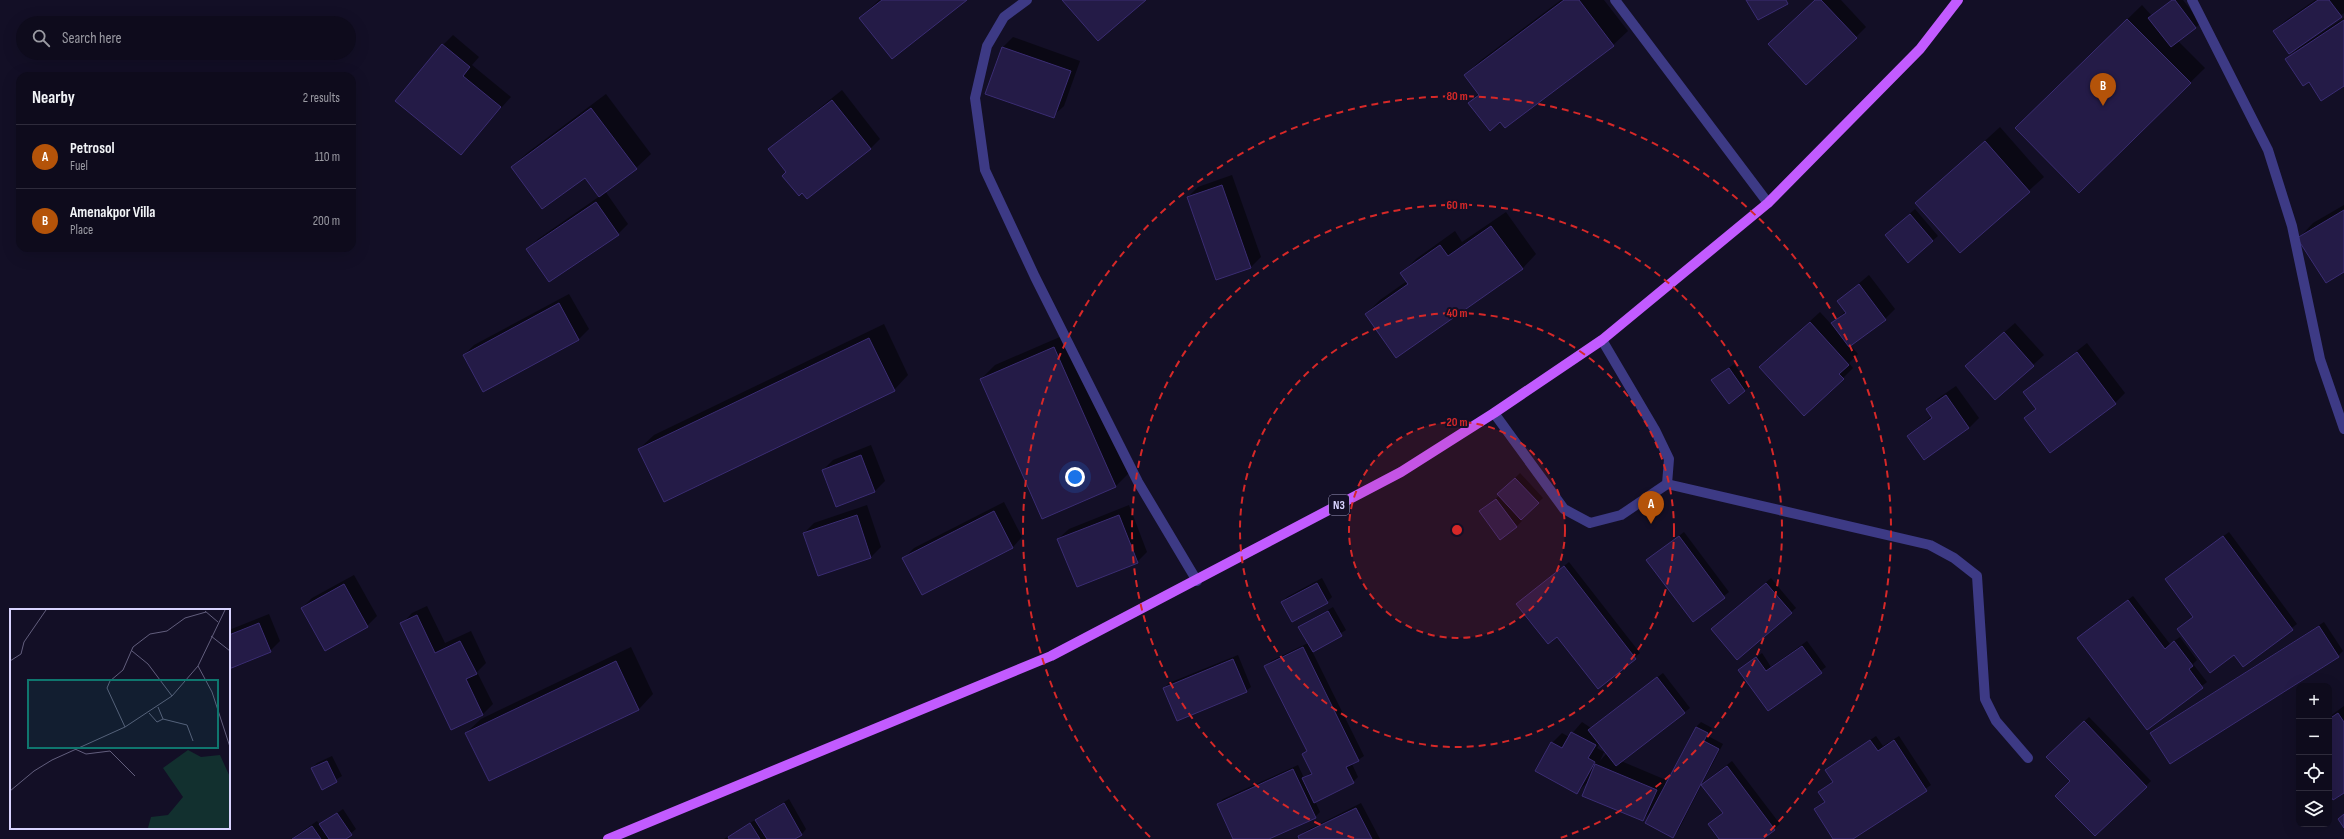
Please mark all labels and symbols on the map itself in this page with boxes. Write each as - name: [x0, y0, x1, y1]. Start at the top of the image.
- pin: B: [2090, 73, 2116, 106]
- text: 80 m: [1446, 89, 1468, 104]
- text: 60 m: [1446, 198, 1468, 213]
- text: 40 m: [1446, 306, 1468, 321]
- text: 20 m: [1447, 415, 1467, 430]
- your location: [1065, 467, 1085, 487]
- pin: A: [1638, 491, 1664, 524]
- road number: N3: [1329, 495, 1349, 515]
- centre of rings: [1450, 523, 1464, 537]
- inset map: [10, 609, 230, 829]

